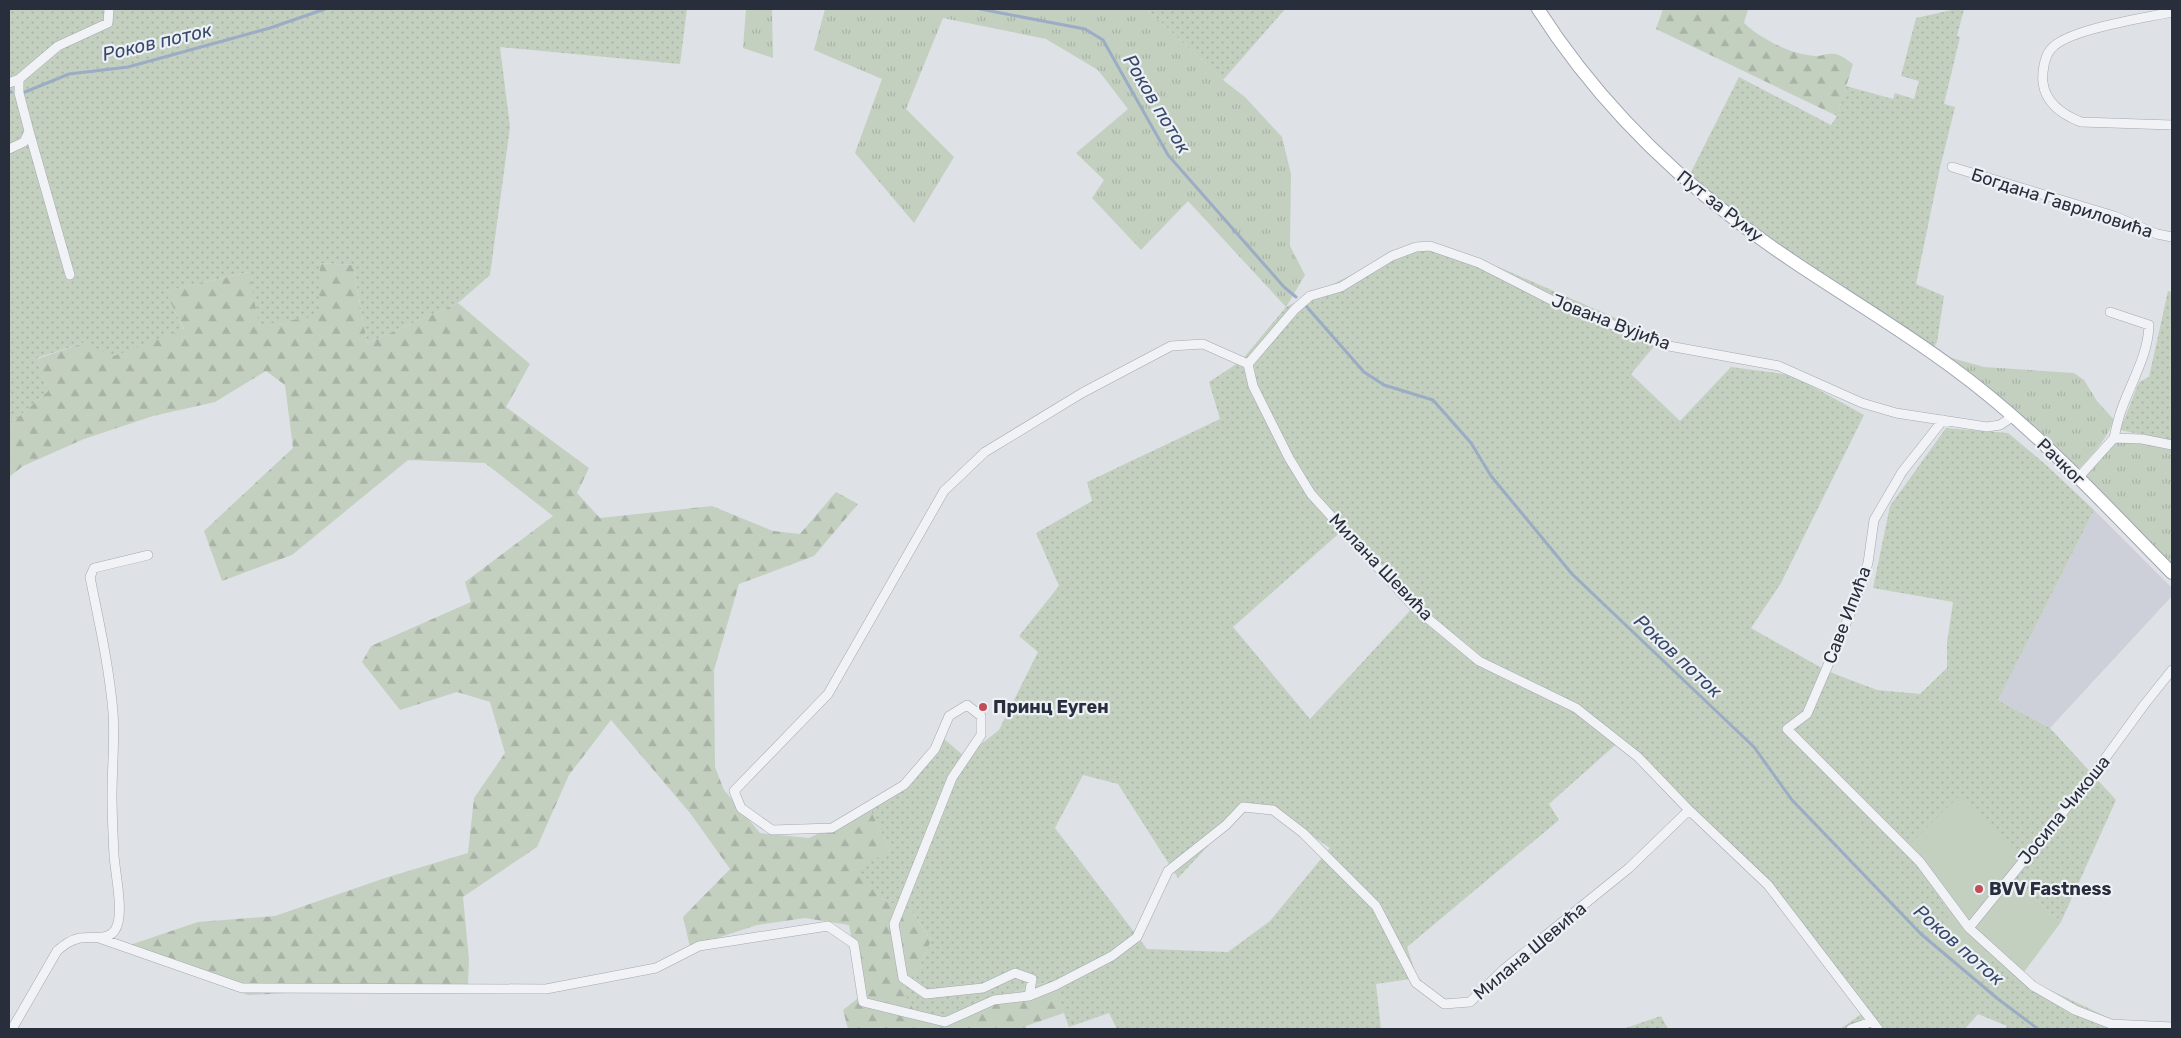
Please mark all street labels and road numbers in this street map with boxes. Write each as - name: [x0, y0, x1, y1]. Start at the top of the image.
- street label: Богдана Гавриловића: [1968, 163, 2156, 243]
- street label: Пут за Руму: [1672, 165, 1768, 247]
- street label: Јована Вујића: [1548, 289, 1674, 355]
- street label: Рачког: [2032, 434, 2090, 490]
- street label: Милана Шевића: [1324, 509, 1438, 625]
- street label: Саве Ипића: [1818, 563, 1876, 667]
- street label: Јосипа Чикоша: [2013, 751, 2115, 869]
- street label: Милана Шевића: [1469, 897, 1591, 1005]

